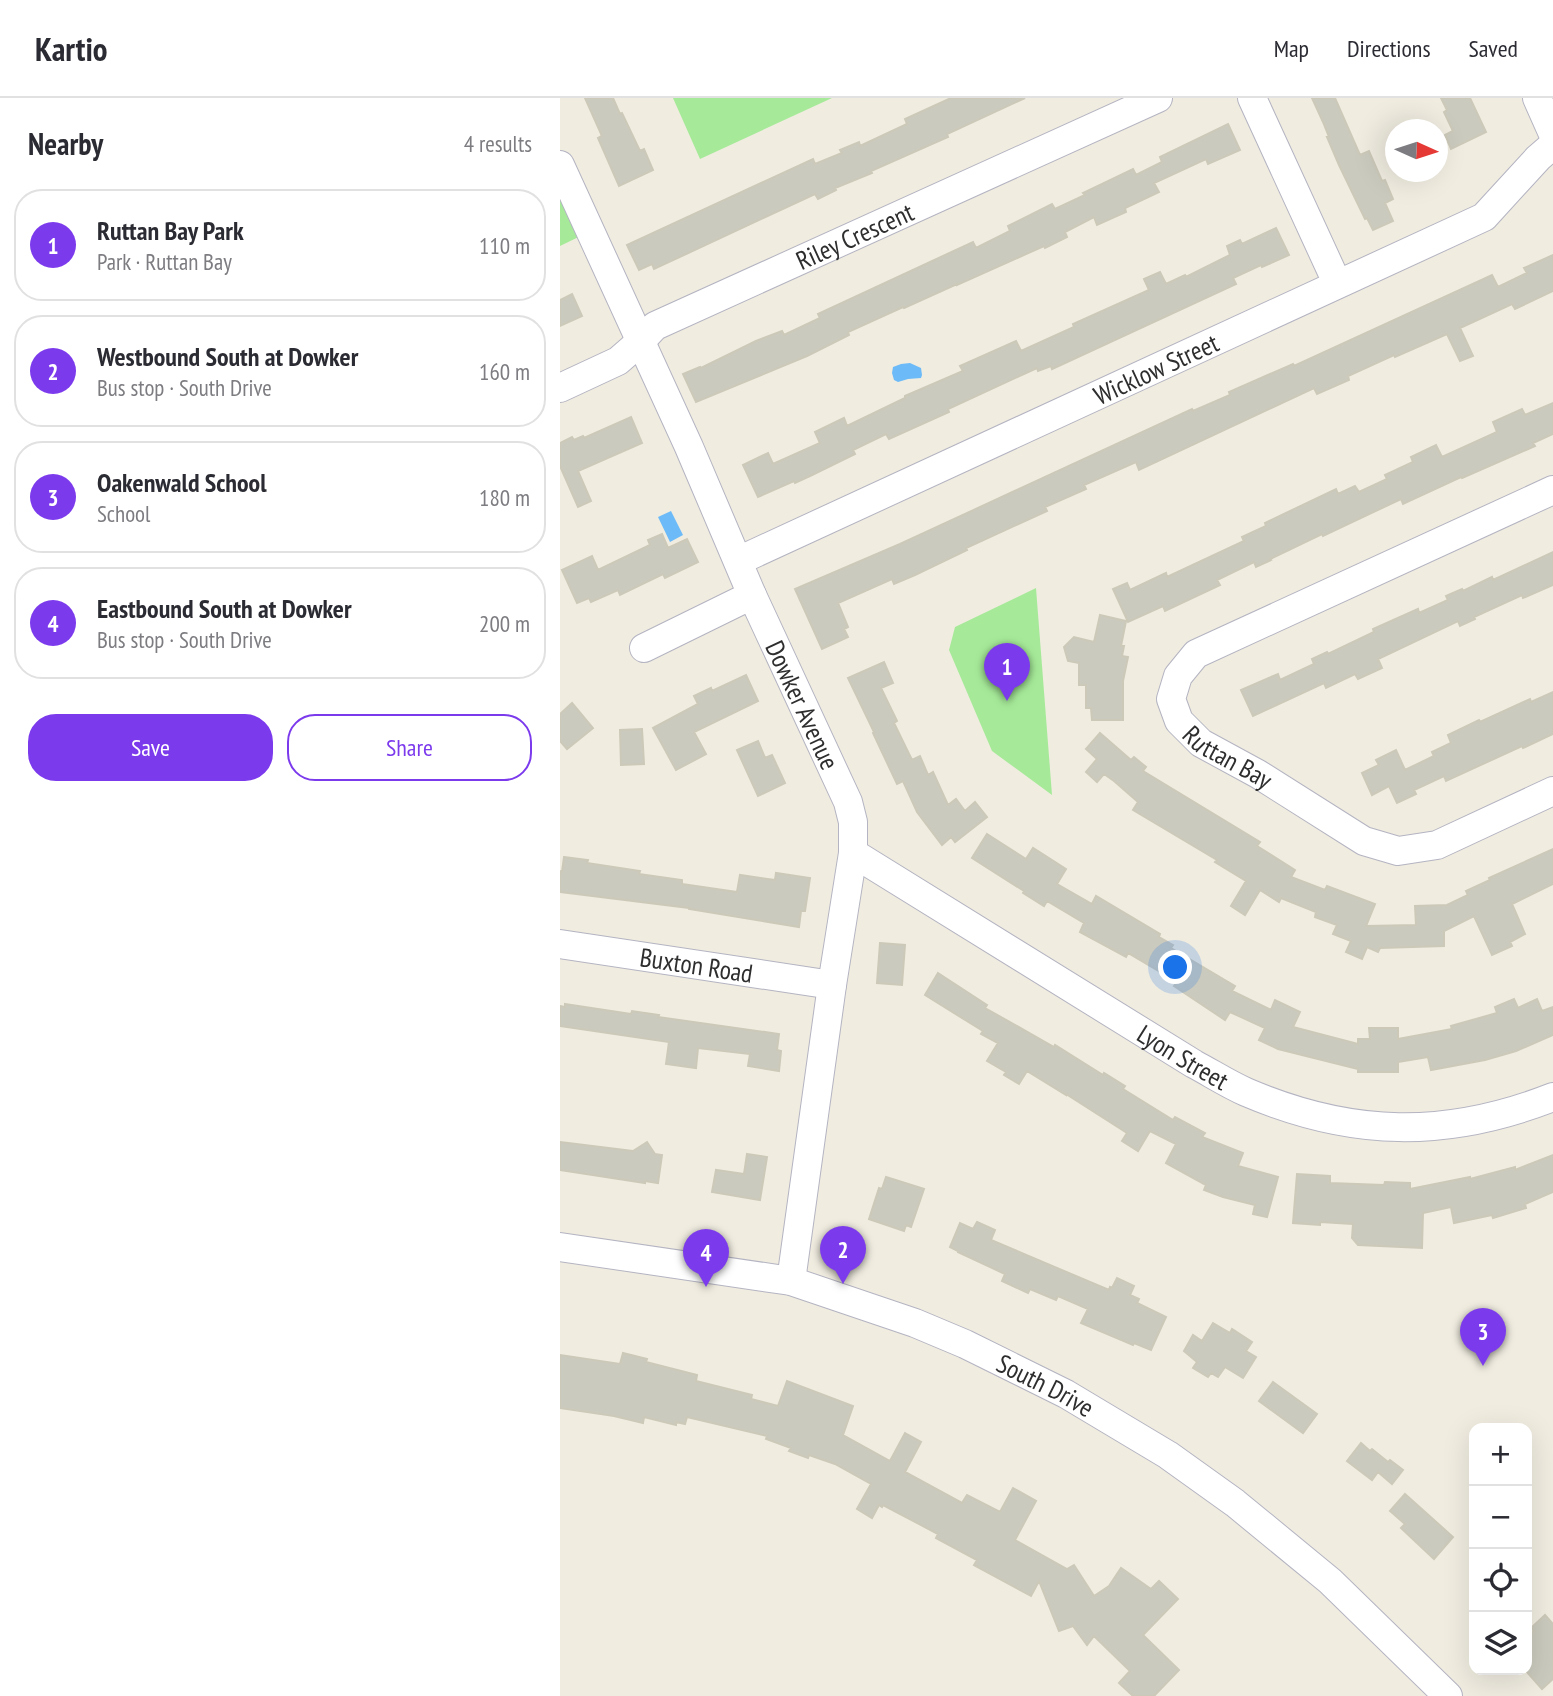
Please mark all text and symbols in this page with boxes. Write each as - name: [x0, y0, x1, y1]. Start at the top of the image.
- text: Kartio: [35, 27, 108, 70]
- text: Map: [1274, 33, 1309, 64]
- text: Directions: [1347, 33, 1431, 64]
- text: Saved: [1469, 33, 1518, 64]
- north arrow: [1385, 119, 1448, 182]
- text: Nearby: [28, 124, 103, 163]
- text: 4 results: [464, 129, 532, 158]
- street label: Riley Crescent: [791, 195, 918, 277]
- text: Ruttan Bay Park: [97, 214, 244, 247]
- text: 1: [48, 231, 59, 260]
- text: 110 m: [479, 231, 530, 260]
- text: Park · Ruttan Bay: [97, 247, 232, 276]
- street label: Wicklow Street: [1088, 325, 1223, 411]
- text: Westbound South at Dowker: [97, 340, 358, 373]
- text: 2: [48, 357, 59, 386]
- text: 160 m: [479, 357, 530, 386]
- text: Bus stop · South Drive: [97, 373, 272, 402]
- text: Oakenwald School: [97, 466, 266, 499]
- text: 3: [48, 483, 59, 512]
- text: 180 m: [479, 483, 530, 512]
- text: School: [97, 499, 150, 528]
- text: Eastbound South at Dowker: [97, 592, 352, 625]
- text: 4: [48, 609, 59, 638]
- text: 200 m: [479, 609, 530, 638]
- text: Bus stop · South Drive: [97, 625, 272, 654]
- street label: Dowker Avenue: [759, 635, 847, 774]
- pin: 1: [984, 643, 1030, 701]
- button: Save: [28, 714, 273, 781]
- button: Share: [287, 714, 532, 781]
- street label: Ruttan Bay: [1176, 718, 1279, 796]
- street label: Buxton Road: [638, 940, 755, 989]
- your location: [1158, 950, 1192, 984]
- street label: Lyon Street: [1131, 1017, 1235, 1097]
- pin: 2: [820, 1226, 866, 1284]
- pin: 4: [683, 1229, 729, 1287]
- pin: 3: [1460, 1308, 1506, 1366]
- street label: South Drive: [992, 1346, 1100, 1424]
- map controls: [1469, 1423, 1532, 1675]
- button: +: [1469, 1423, 1532, 1486]
- button: −: [1469, 1486, 1532, 1549]
- button: locate: [1469, 1549, 1532, 1612]
- button: layers: [1469, 1612, 1532, 1675]

